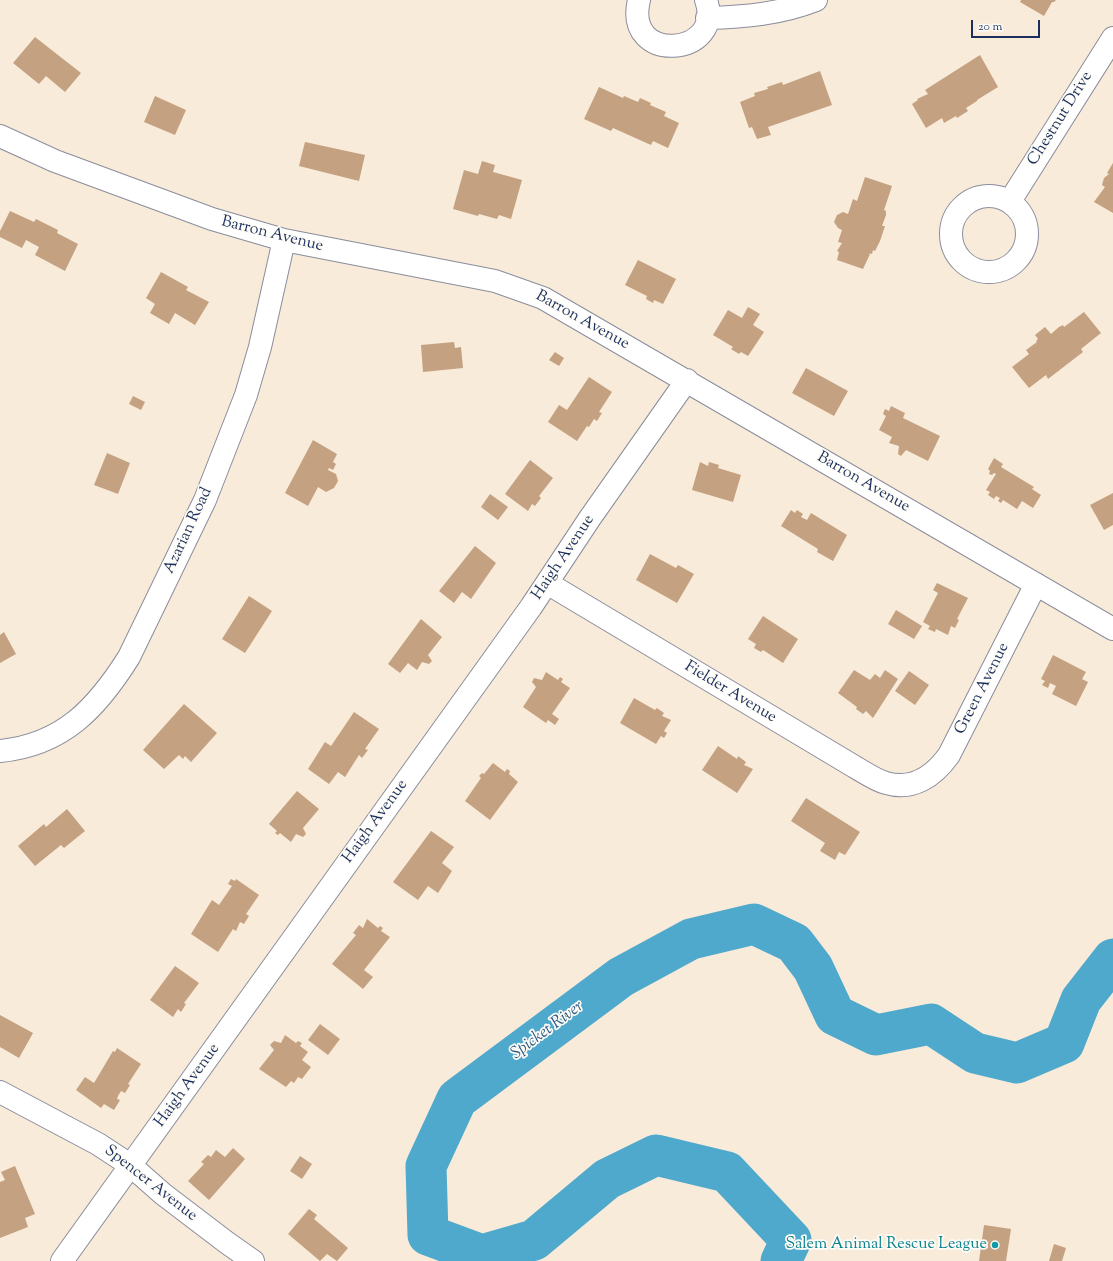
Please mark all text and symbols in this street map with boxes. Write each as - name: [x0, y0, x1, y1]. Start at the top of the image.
- scale bar: [973, 12, 1042, 38]
- text: 20 m: [978, 18, 1002, 36]
- street label: Chestnut Drive: [1024, 68, 1098, 170]
- street label: Barron Avenue: [219, 213, 325, 257]
- street label: Barron Avenue: [532, 287, 632, 355]
- street label: Barron Avenue: [813, 449, 913, 517]
- street label: Azarian Road: [161, 485, 217, 577]
- street label: Haigh Avenue: [528, 512, 600, 604]
- street label: Green Avenue: [952, 640, 1014, 738]
- street label: Fielder Avenue: [680, 658, 780, 728]
- street label: Haigh Avenue: [339, 776, 413, 868]
- water label: Spicket River: [508, 997, 588, 1065]
- street label: Haigh Avenue: [151, 1040, 225, 1132]
- street label: Spencer Avenue: [100, 1142, 200, 1226]
- place label: Salem Animal Rescue League: [785, 1235, 987, 1255]
- marker: Salem Animal Rescue League: [990, 1240, 1000, 1250]

